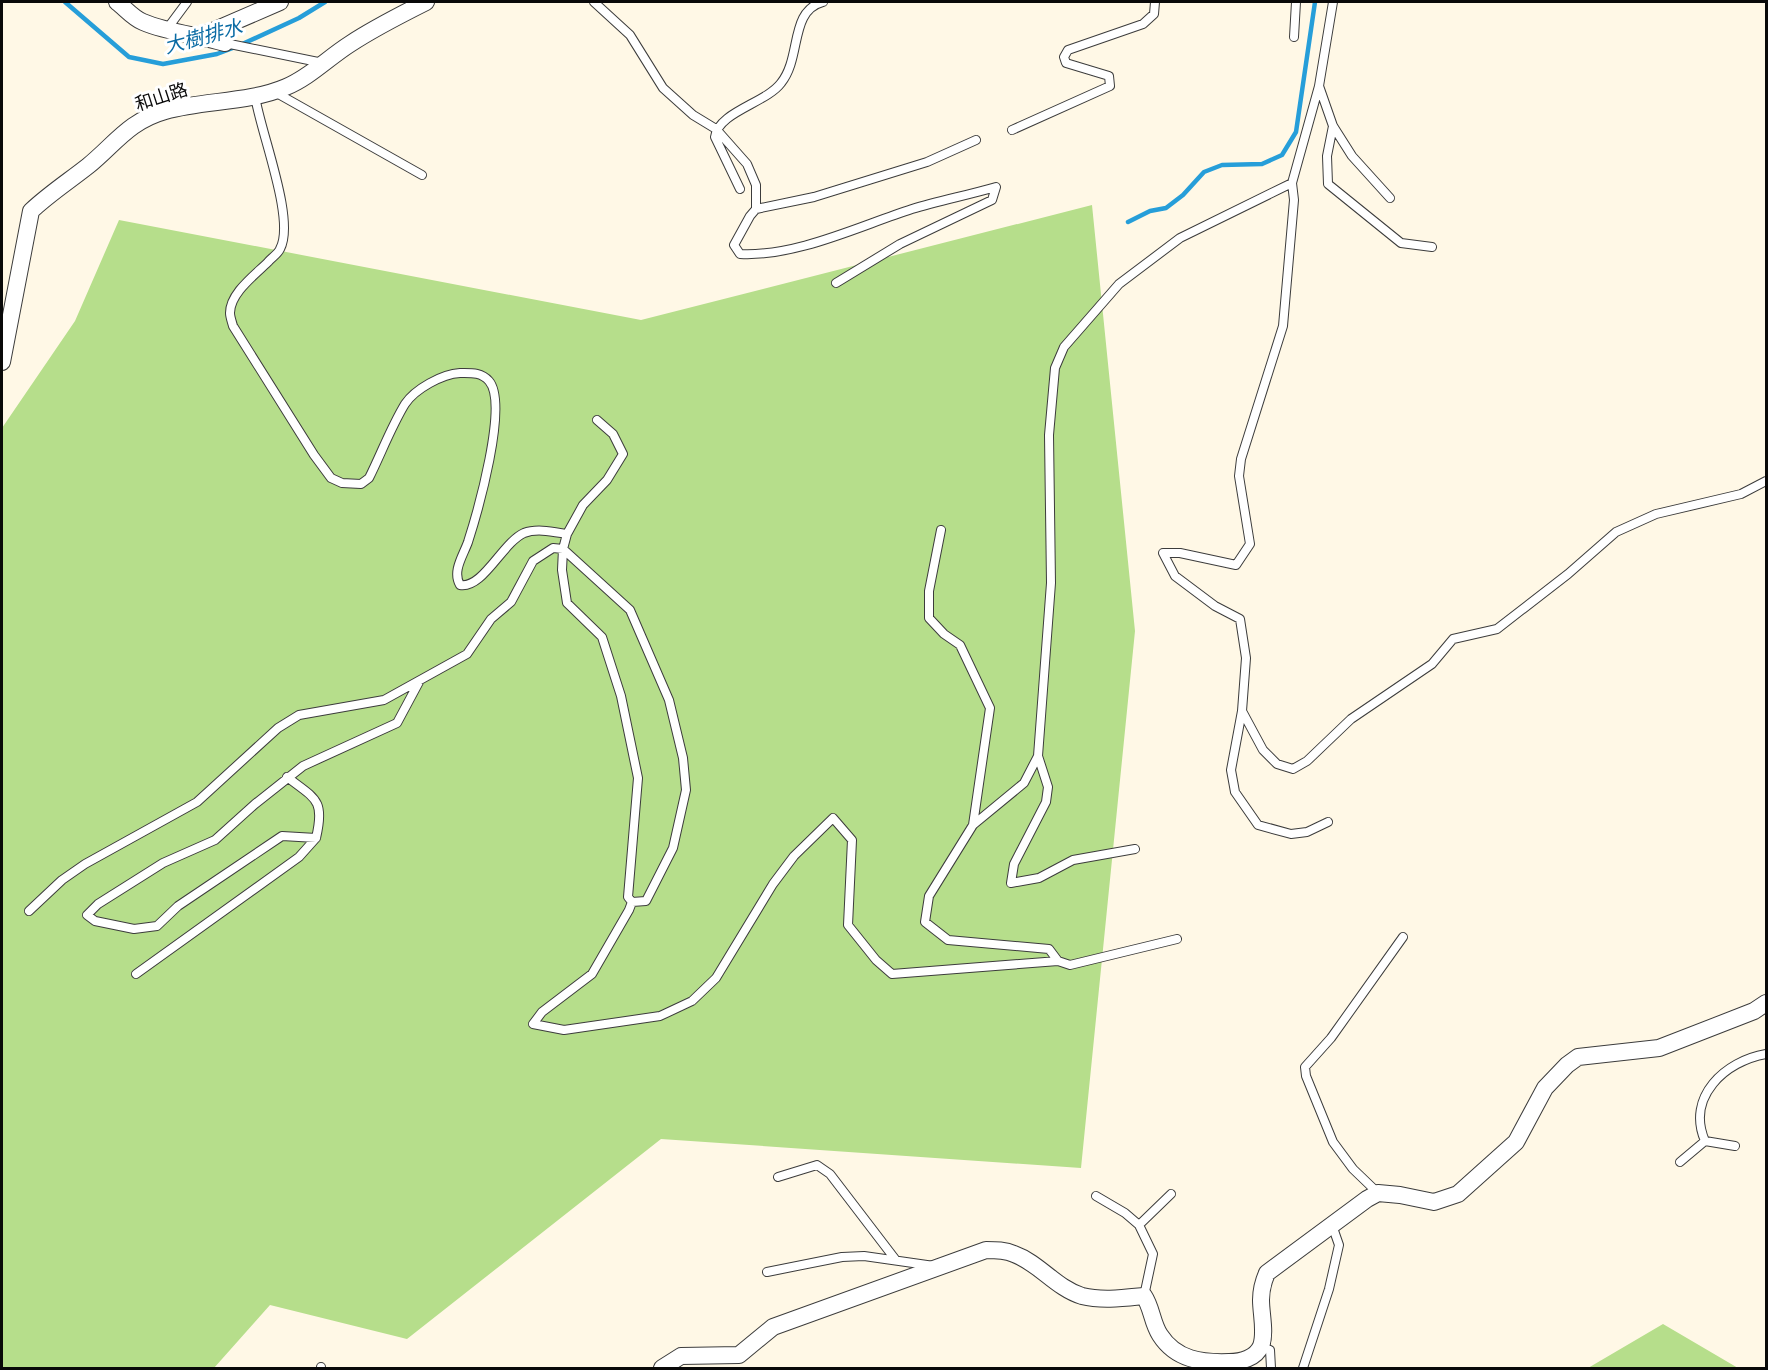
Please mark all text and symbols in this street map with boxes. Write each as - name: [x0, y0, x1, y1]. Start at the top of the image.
- water label: 大樹排水: [161, 12, 246, 59]
- street label: 和山路: [132, 76, 190, 116]

